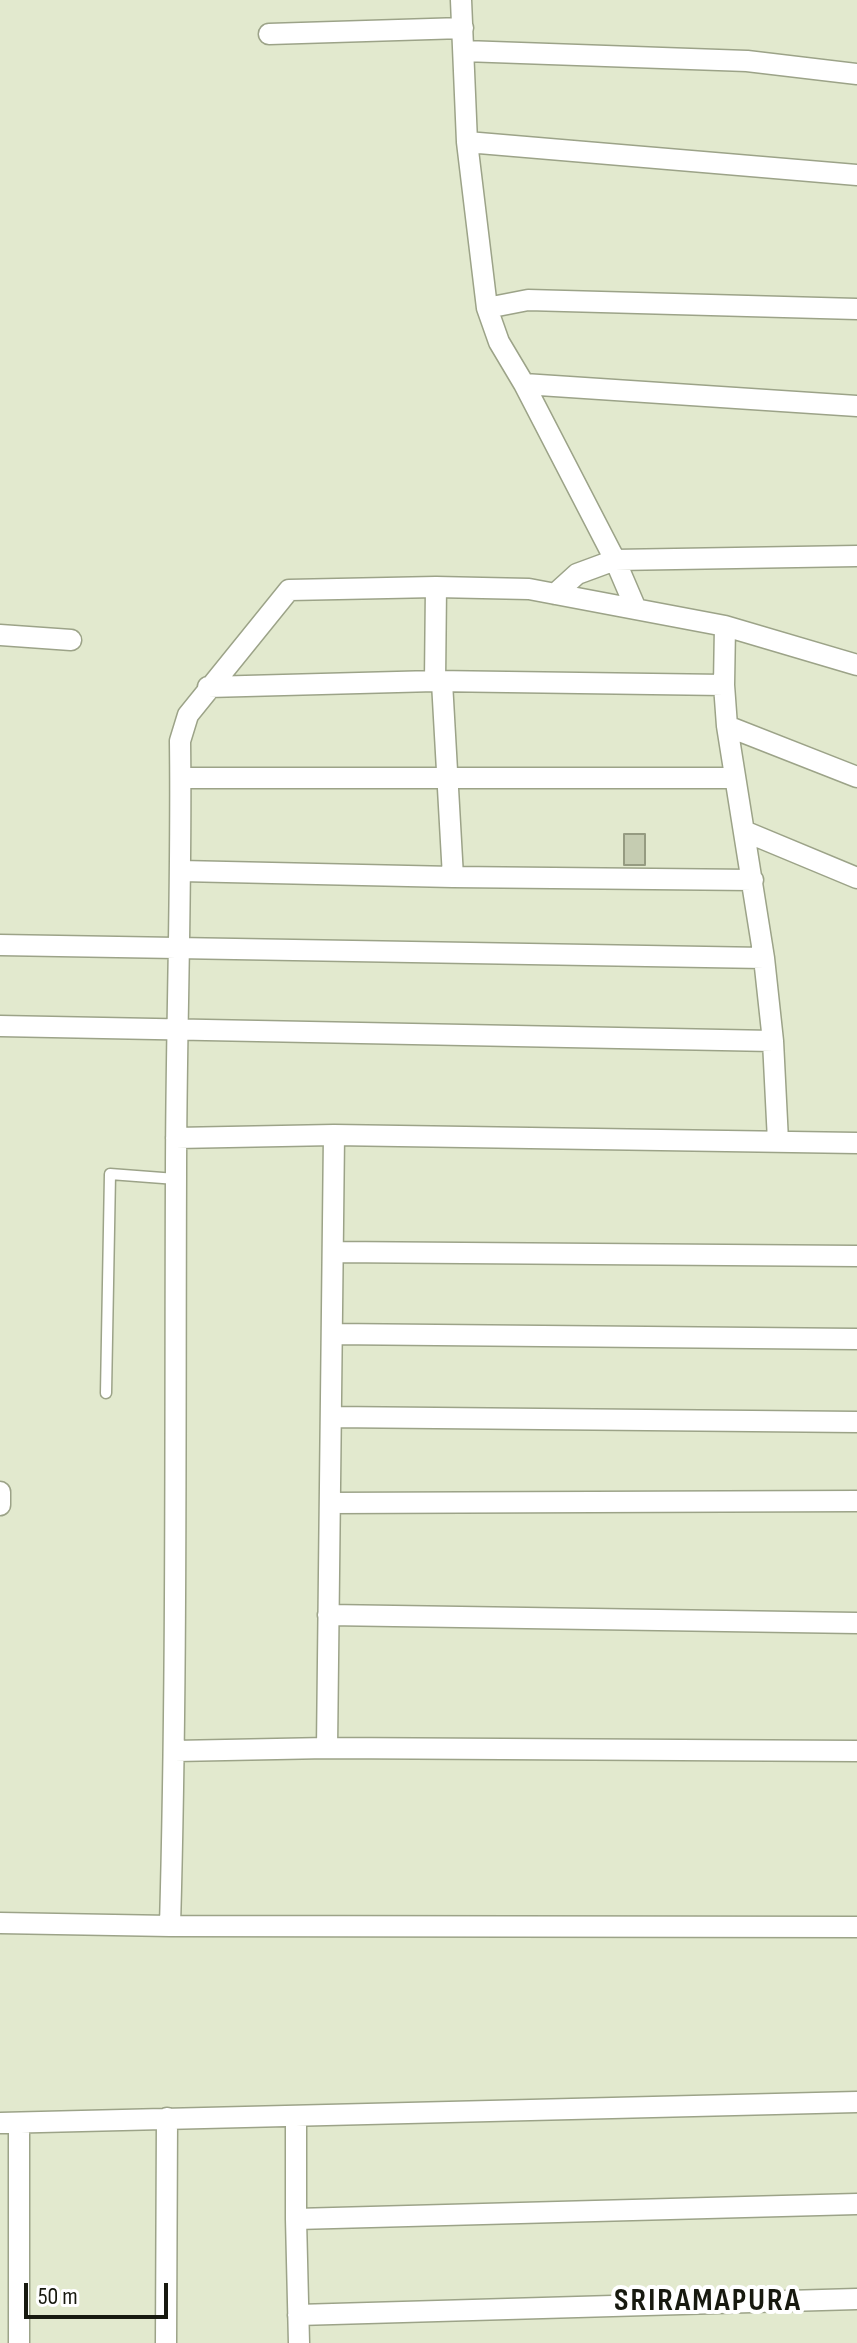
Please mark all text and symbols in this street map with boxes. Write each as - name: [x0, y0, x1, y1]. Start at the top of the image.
- scale bar: [28, 2267, 172, 2317]
- text: 50 m: [38, 2282, 78, 2311]
- district label: SRIRAMAPURA: [614, 2283, 802, 2321]

